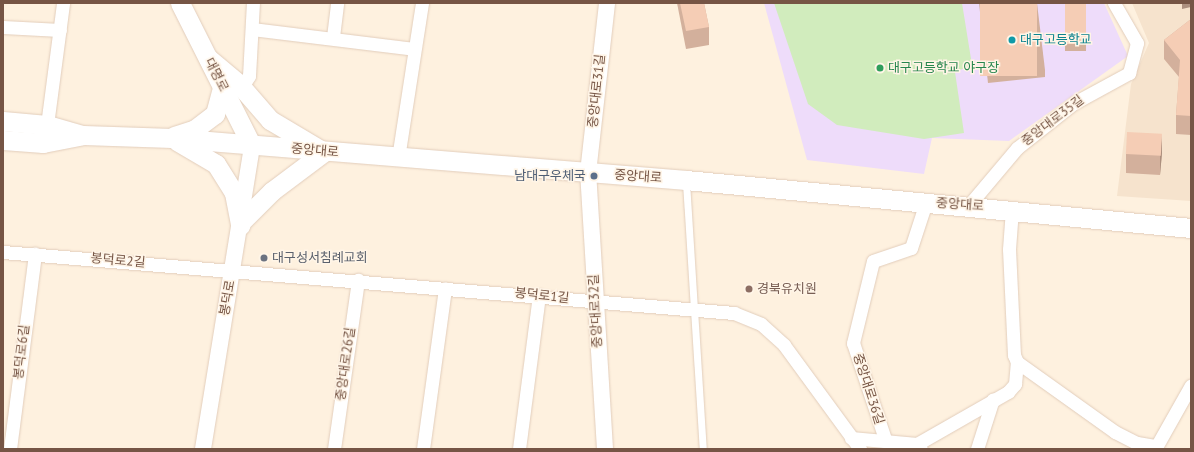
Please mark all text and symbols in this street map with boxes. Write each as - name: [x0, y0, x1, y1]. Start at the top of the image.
- place label: 대구고등학교: [1020, 32, 1092, 48]
- marker: 대구고등학교: [1007, 35, 1017, 45]
- street label: 중앙대로31길: [585, 53, 609, 129]
- street label: 대명로: [201, 55, 231, 95]
- place label: 대구고등학교 야구장: [888, 60, 999, 76]
- marker: 대구고등학교 야구장: [875, 63, 885, 73]
- street label: 중앙대로35길: [1019, 93, 1087, 149]
- street label: 중앙대로: [290, 141, 340, 161]
- place label: 남대구우체국: [514, 168, 586, 184]
- street label: 중앙대로: [614, 168, 662, 186]
- marker: 남대구우체국: [589, 171, 599, 181]
- street label: 중앙대로: [936, 196, 984, 214]
- place label: 대구성서침례교회: [272, 250, 368, 266]
- street label: 봉덕로2길: [90, 251, 146, 271]
- marker: 대구성서침례교회: [259, 253, 269, 263]
- street label: 중앙대로32길: [586, 274, 606, 348]
- street label: 봉덕로: [217, 279, 239, 317]
- place label: 경북유치원: [757, 281, 817, 297]
- marker: 경북유치원: [744, 284, 754, 294]
- street label: 봉덕로1길: [514, 285, 570, 307]
- street label: 봉덕로6길: [11, 324, 33, 380]
- street label: 중앙대로26길: [333, 326, 359, 402]
- street label: 중앙대로36길: [849, 351, 887, 427]

